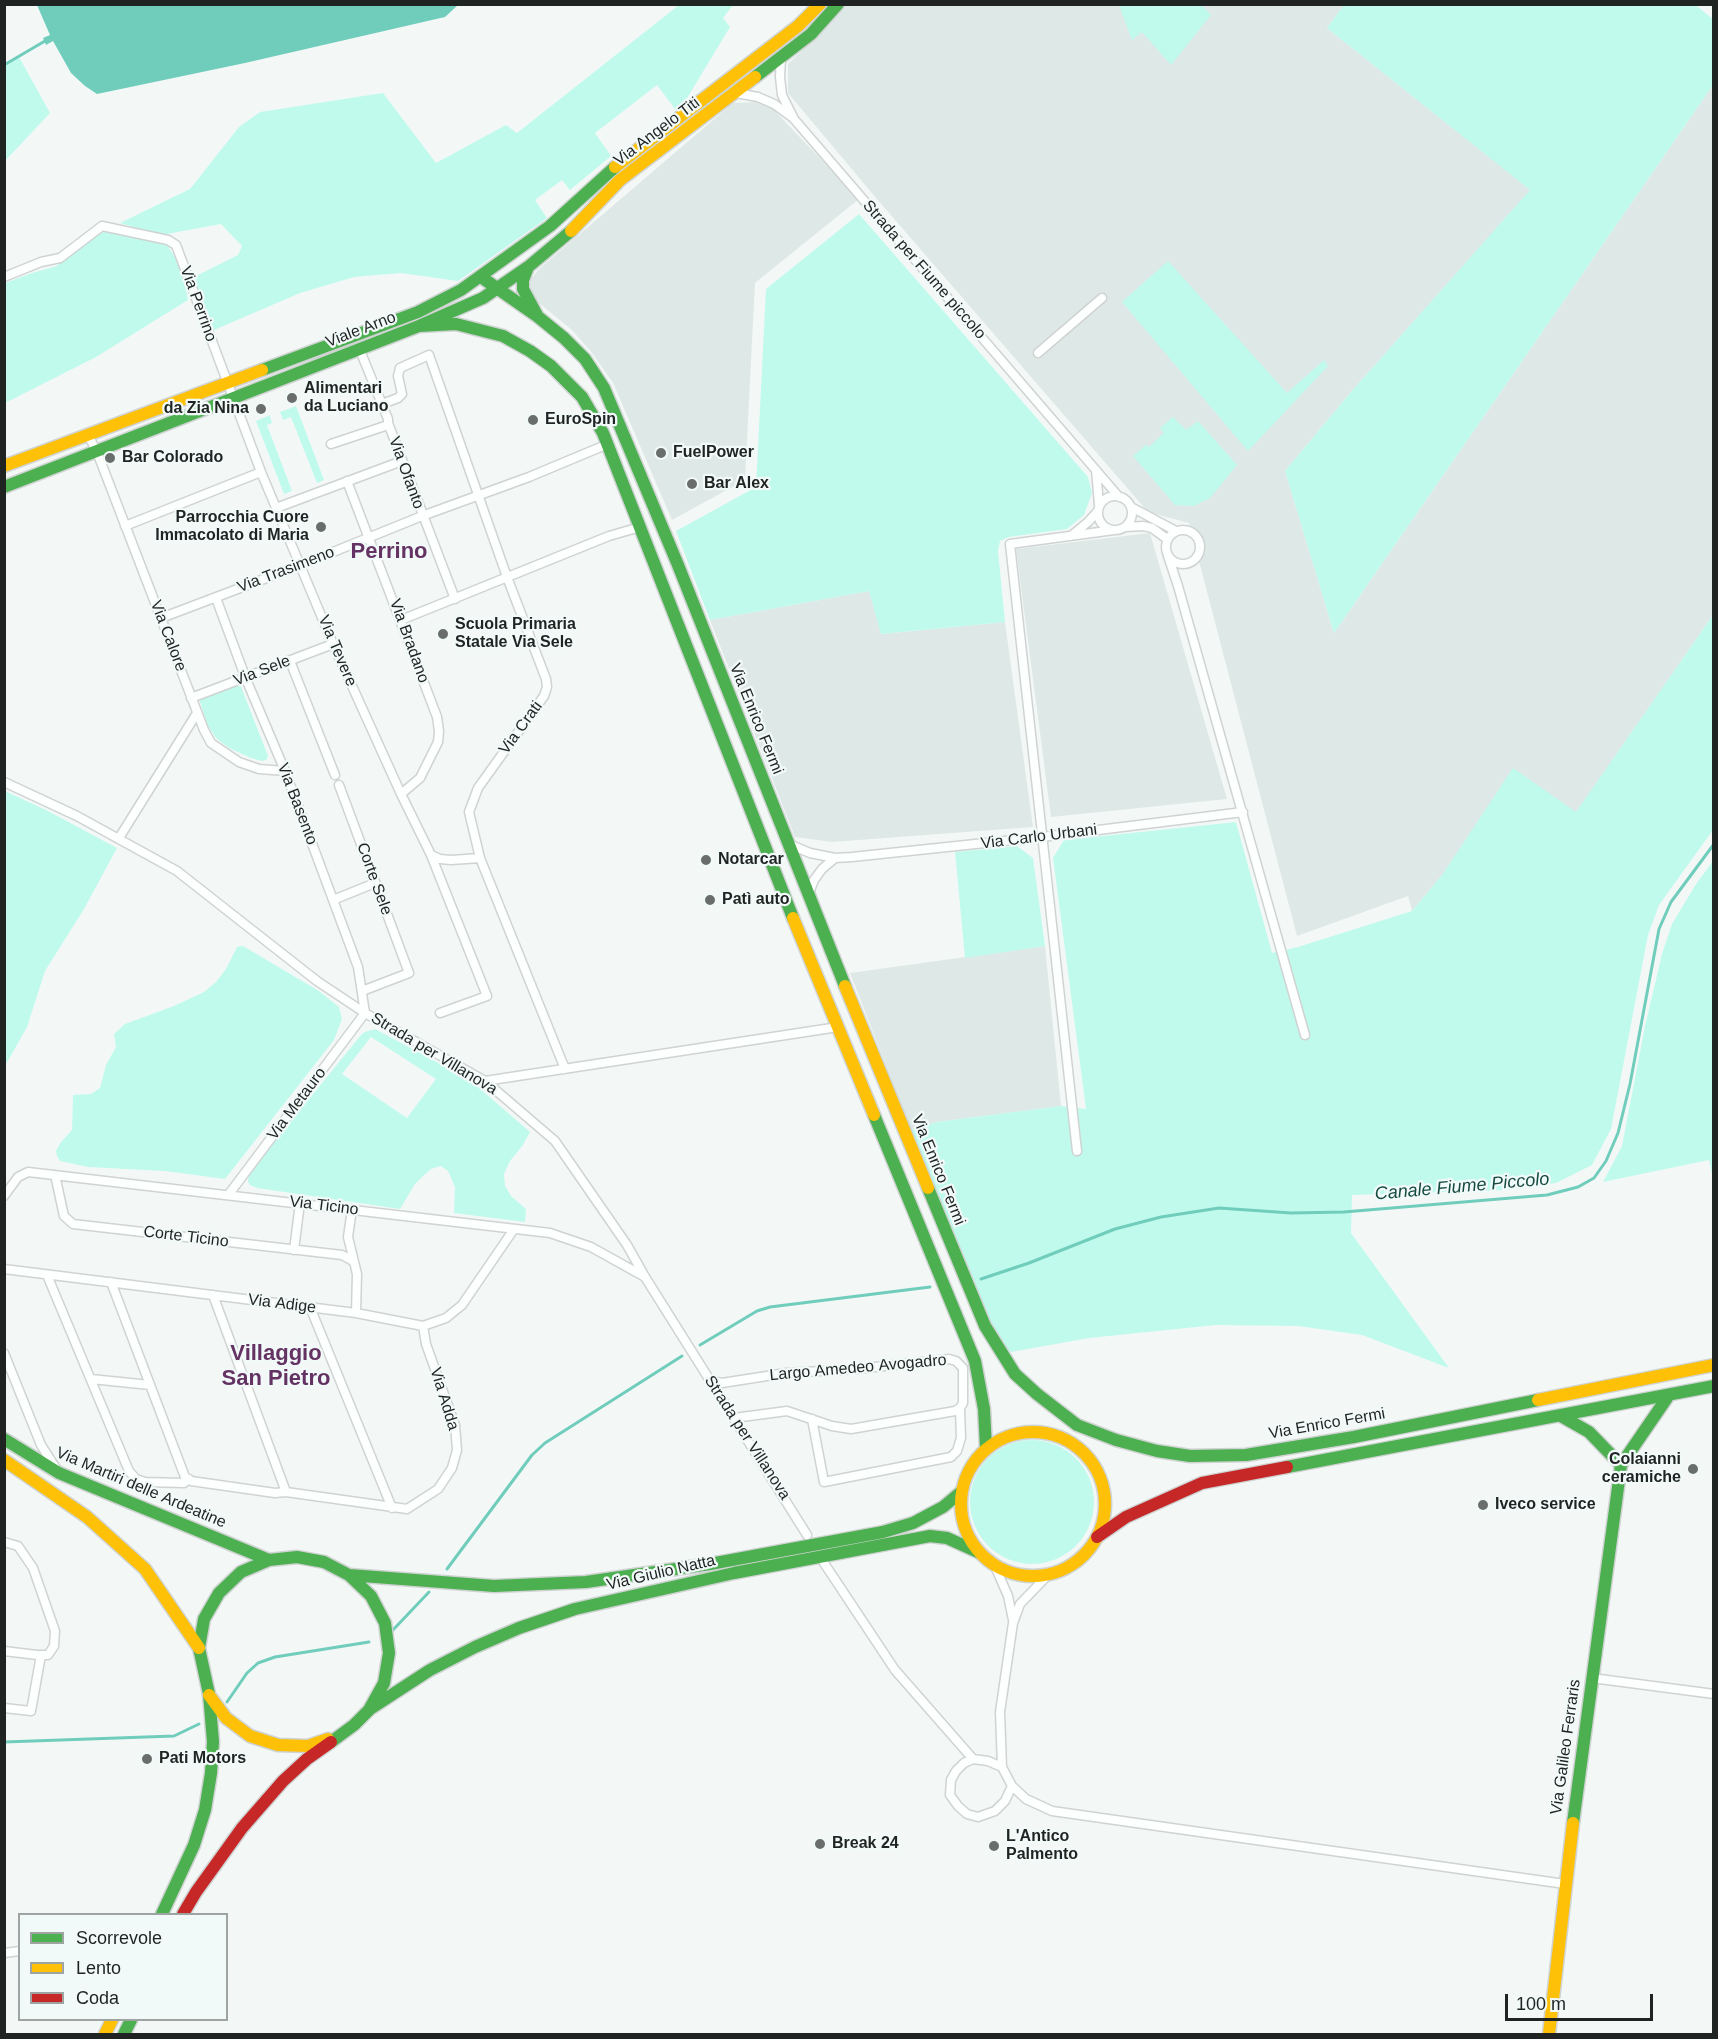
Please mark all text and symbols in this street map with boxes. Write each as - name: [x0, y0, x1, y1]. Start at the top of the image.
- street label: Via Angelo Titi: [610, 94, 704, 170]
- street label: Strada per Fiume piccolo: [858, 197, 990, 343]
- street label: Via Perrino: [175, 264, 221, 344]
- street label: Viale Arno: [323, 308, 399, 352]
- place label: Alimentari da Luciano: [304, 379, 388, 417]
- marker: Alimentari da Luciano: [285, 391, 299, 405]
- place label: da Zia Nina: [164, 399, 249, 419]
- marker: da Zia Nina: [254, 402, 268, 416]
- place label: EuroSpin: [545, 410, 616, 430]
- marker: EuroSpin: [526, 413, 540, 427]
- street label: Via Ofanto: [384, 434, 428, 512]
- place label: FuelPower: [673, 443, 754, 463]
- marker: FuelPower: [654, 446, 668, 460]
- place label: Bar Colorado: [122, 448, 223, 468]
- marker: Bar Colorado: [103, 451, 117, 465]
- place label: Bar Alex: [704, 474, 769, 494]
- marker: Bar Alex: [685, 477, 699, 491]
- place label: Parrocchia Cuore Immacolato di Maria: [155, 508, 309, 546]
- marker: Parrocchia Cuore Immacolato di Maria: [314, 520, 328, 534]
- district label: Perrino: [350, 539, 428, 565]
- street label: Via Trasimeno: [235, 543, 337, 597]
- street label: Via Bradano: [385, 596, 433, 686]
- street label: Via Calore: [146, 598, 190, 674]
- street label: Via Tevere: [313, 613, 361, 689]
- place label: Scuola Primaria Statale Via Sele: [455, 615, 576, 653]
- marker: Scuola Primaria Statale Via Sele: [436, 627, 450, 641]
- street label: Via Sele: [231, 651, 293, 691]
- street label: Via Enrico Fermi: [725, 661, 787, 777]
- street label: Via Crati: [495, 698, 547, 758]
- street label: Via Basento: [273, 760, 321, 848]
- street label: Via Carlo Urbani: [980, 820, 1098, 854]
- street label: Corte Sele: [352, 840, 396, 918]
- place label: Notarcar: [718, 850, 784, 870]
- marker: Notarcar: [699, 853, 713, 867]
- place label: Patì auto: [722, 890, 790, 910]
- marker: Patì auto: [703, 893, 717, 907]
- street label: Strada per Villanova: [367, 1009, 501, 1099]
- street label: Via Metauro: [263, 1064, 331, 1144]
- street label: Via Enrico Fermi: [907, 1112, 969, 1228]
- water label: Canale Fiume Piccolo: [1374, 1169, 1550, 1205]
- street label: Via Ticino: [288, 1192, 360, 1220]
- street label: Corte Ticino: [142, 1222, 230, 1252]
- street label: Via Adige: [247, 1290, 317, 1318]
- district label: Villaggio San Pietro: [222, 1341, 330, 1392]
- street label: Largo Amedeo Avogadro: [769, 1351, 947, 1385]
- street label: Via Adda: [425, 1365, 463, 1433]
- street label: Strada per Villanova: [700, 1372, 794, 1504]
- street label: Via Enrico Fermi: [1267, 1404, 1387, 1444]
- street label: Via Martiri delle Ardeatine: [53, 1443, 229, 1533]
- place label: Colaianni ceramiche: [1602, 1450, 1681, 1488]
- marker: Colaianni ceramiche: [1686, 1462, 1700, 1476]
- place label: Iveco service: [1495, 1495, 1596, 1515]
- marker: Iveco service: [1476, 1498, 1490, 1512]
- street label: Via Giulio Natta: [605, 1551, 717, 1595]
- street label: Via Galileo Ferraris: [1547, 1678, 1585, 1816]
- place label: Pati Motors: [159, 1749, 246, 1769]
- marker: Pati Motors: [140, 1752, 154, 1766]
- place label: L'Antico Palmento: [1006, 1827, 1078, 1865]
- place label: Break 24: [832, 1834, 899, 1854]
- marker: Break 24: [813, 1837, 827, 1851]
- marker: L'Antico Palmento: [987, 1839, 1001, 1853]
- legend: [18, 1913, 228, 2021]
- text: Scorrevole: [76, 1928, 162, 1948]
- text: Lento: [76, 1958, 121, 1978]
- scale bar: [1508, 1982, 1656, 2020]
- text: Coda: [76, 1988, 119, 2008]
- text: 100 m: [1516, 1994, 1566, 2014]

